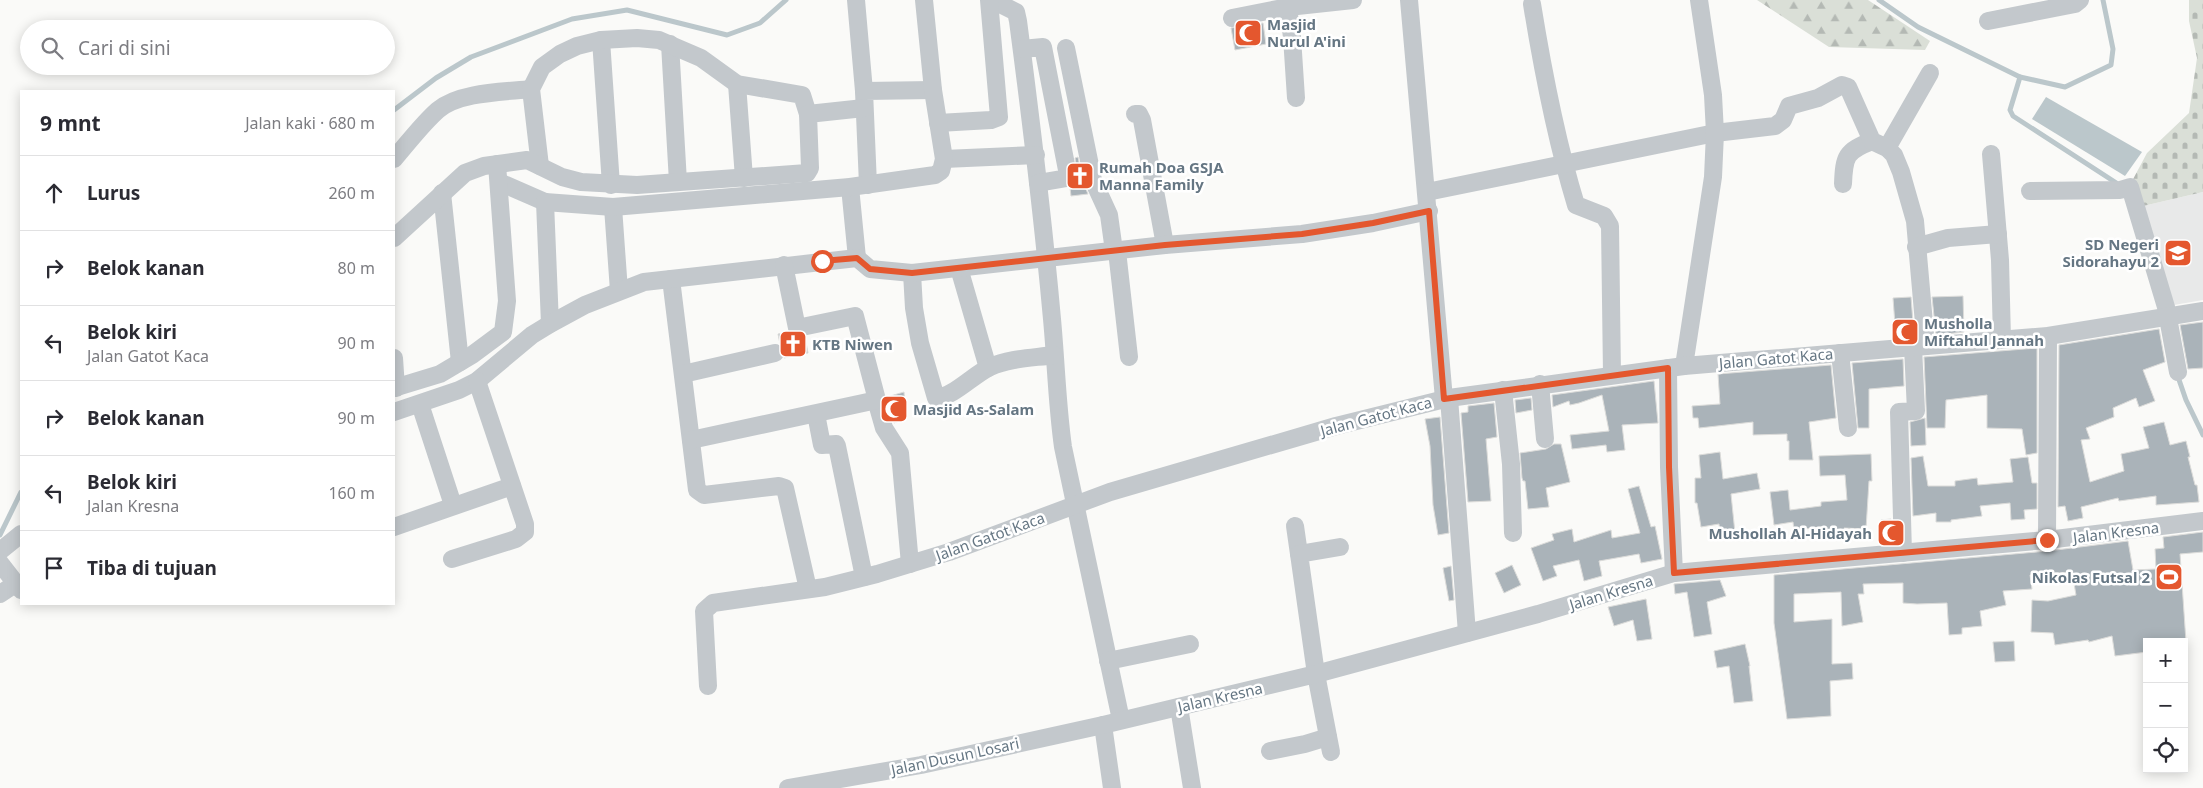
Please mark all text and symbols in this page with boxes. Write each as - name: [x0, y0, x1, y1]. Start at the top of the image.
- place label: Masjid Nurul A'ini: [1267, 14, 1346, 51]
- mosque icon: Masjid Nurul A'ini: [1233, 18, 1263, 48]
- search box: [20, 20, 395, 75]
- icon: search: [38, 34, 66, 62]
- text: Cari di sini: [78, 35, 171, 61]
- text: 9 mnt: [40, 109, 101, 137]
- text: Jalan kaki · 680 m: [245, 112, 375, 134]
- place label: Rumah Doa GSJA Manna Family: [1099, 157, 1224, 194]
- church icon: Rumah Doa GSJA Manna Family: [1065, 161, 1095, 191]
- icon: ahead: [40, 179, 68, 207]
- text: Lurus: [87, 180, 140, 206]
- text: 260 m: [328, 182, 375, 204]
- place label: SD Negeri Sidorahayu 2: [2062, 234, 2159, 271]
- school or university icon: SD Negeri Sidorahayu 2: [2163, 238, 2193, 268]
- route start: [811, 250, 834, 273]
- icon: right: [40, 254, 68, 282]
- text: Belok kanan: [87, 255, 204, 281]
- text: 80 m: [338, 257, 375, 279]
- place label: Musholla Miftahul Jannah: [1924, 313, 2044, 350]
- mosque icon: Musholla Miftahul Jannah: [1890, 317, 1920, 347]
- text: Belok kiri: [87, 319, 177, 345]
- icon: left: [40, 329, 68, 357]
- church icon: KTB Niwen: [778, 329, 808, 359]
- text: 90 m: [338, 332, 375, 354]
- place label: KTB Niwen: [812, 334, 893, 354]
- street label: Jalan Gatot Kaca: [1716, 343, 1834, 373]
- text: Jalan Gatot Kaca: [87, 345, 209, 367]
- street label: Jalan Gatot Kaca: [1316, 392, 1434, 441]
- mosque icon: Masjid As-Salam: [879, 394, 909, 424]
- place label: Masjid As-Salam: [913, 399, 1034, 419]
- icon: right: [40, 404, 68, 432]
- text: Belok kanan: [87, 405, 204, 431]
- text: 90 m: [338, 407, 375, 429]
- text: Belok kiri: [87, 469, 177, 495]
- icon: left: [40, 479, 68, 507]
- text: 160 m: [328, 482, 375, 504]
- text: Jalan Kresna: [87, 495, 179, 517]
- street label: Jalan Gatot Kaca: [931, 507, 1047, 566]
- street label: Jalan Kresna: [2070, 517, 2160, 547]
- mosque icon: Mushollah Al-Hidayah: [1876, 518, 1906, 548]
- place label: Mushollah Al-Hidayah: [1708, 523, 1872, 543]
- route end: [2036, 529, 2059, 552]
- icon: arrive: [40, 554, 68, 582]
- text: Tiba di tujuan: [87, 555, 217, 581]
- sports icon: Nikolas Futsal 2: [2154, 562, 2184, 592]
- place label: Nikolas Futsal 2: [2032, 567, 2150, 587]
- street label: Jalan Kresna: [1565, 570, 1655, 615]
- map controls: [2143, 638, 2188, 773]
- button: +: [2143, 638, 2188, 683]
- street label: Jalan Kresna: [1174, 678, 1264, 717]
- button: −: [2143, 683, 2188, 728]
- button: locate: [2143, 728, 2188, 773]
- street label: Jalan Dusun Losari: [887, 733, 1021, 780]

